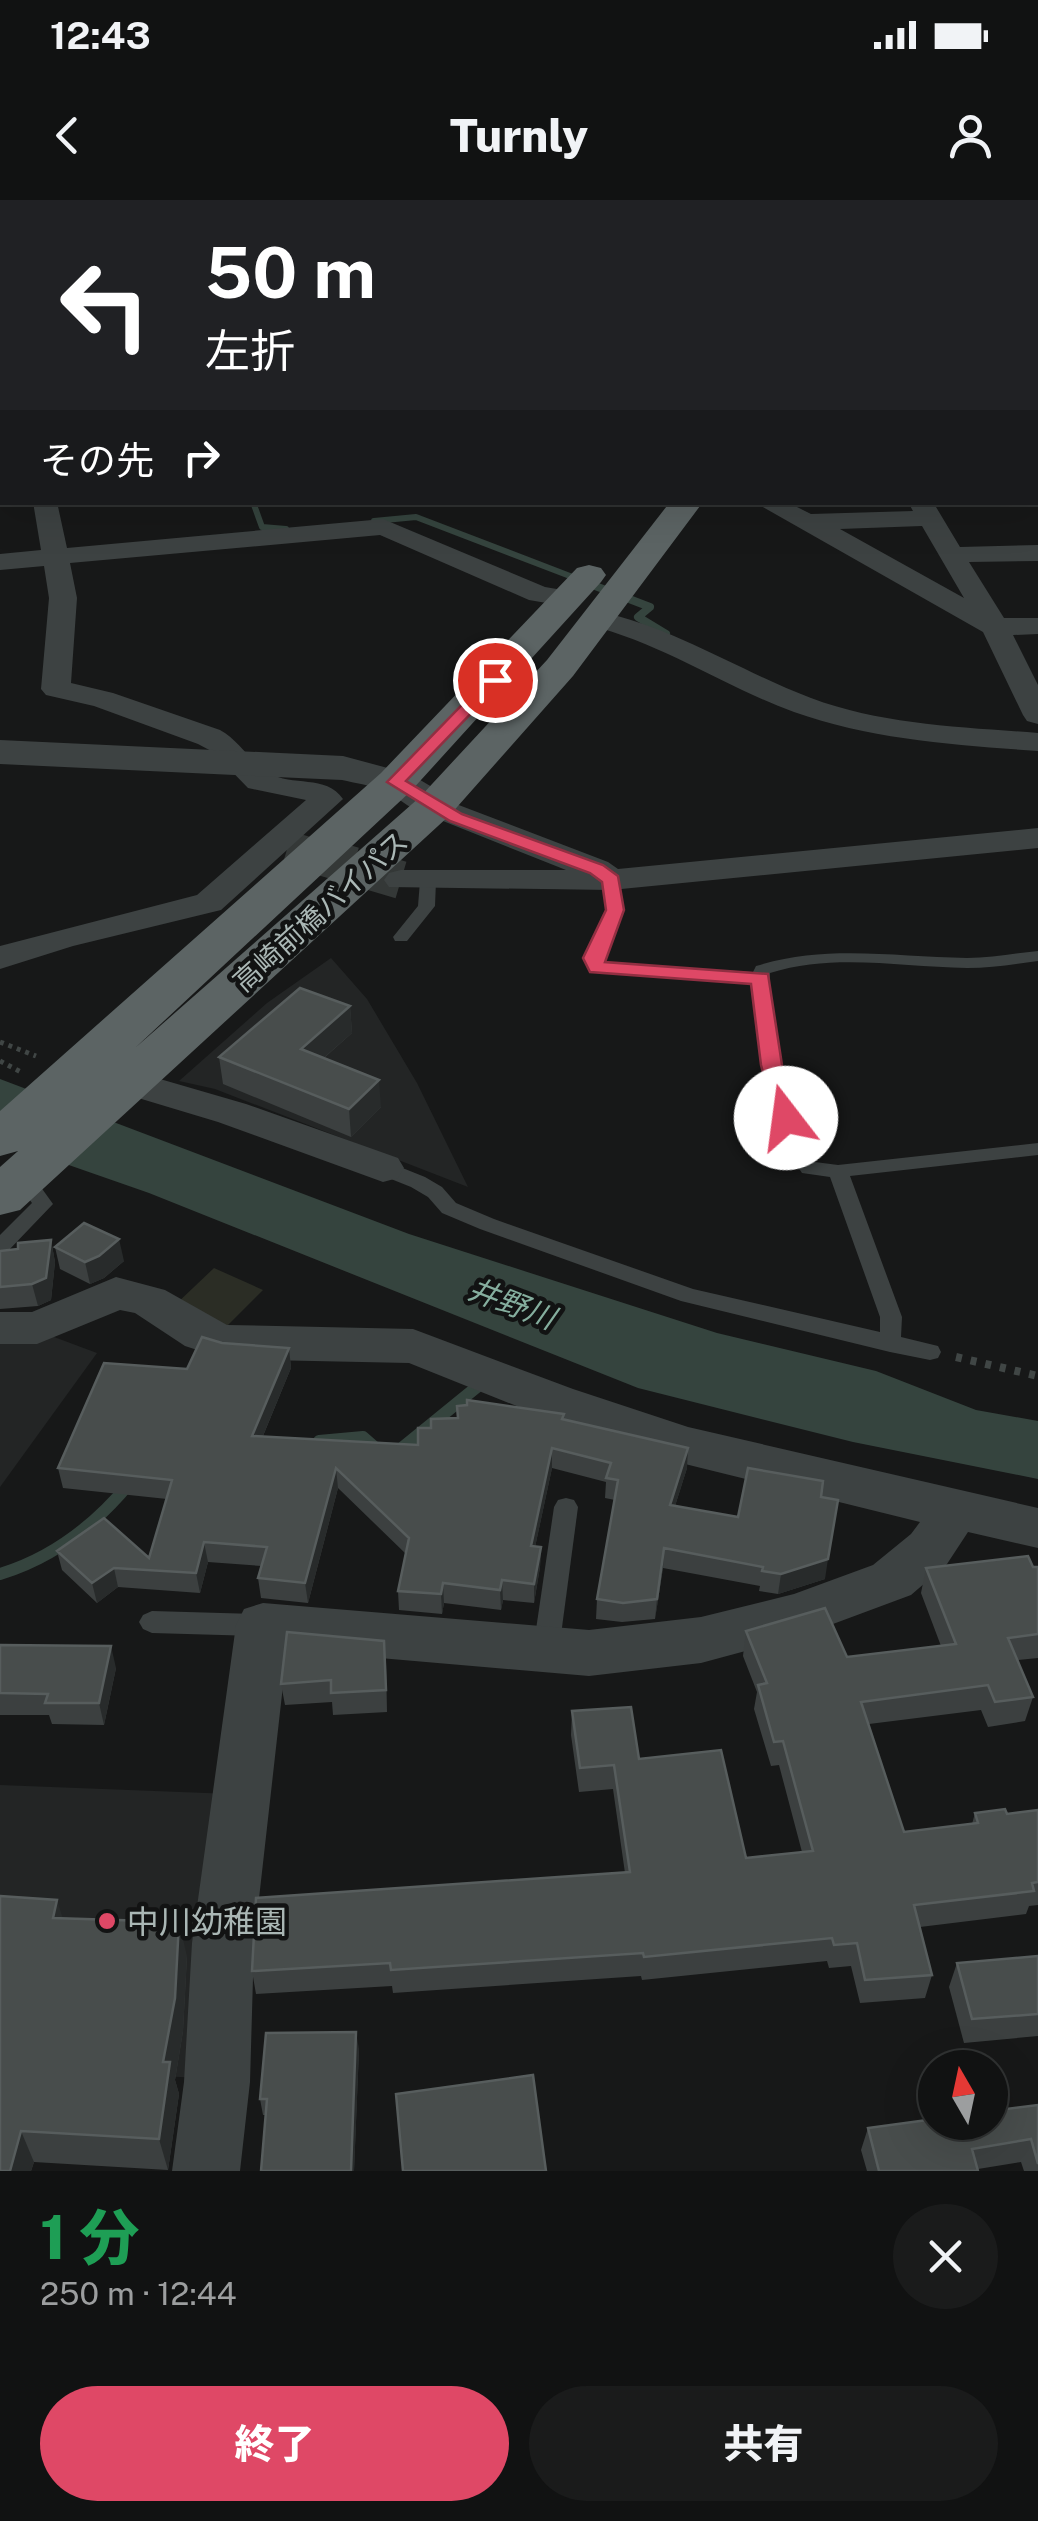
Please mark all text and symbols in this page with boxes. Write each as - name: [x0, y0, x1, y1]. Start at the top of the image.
- text: 12:43: [50, 13, 151, 58]
- icon: back: [40, 108, 95, 163]
- icon: person: [943, 108, 998, 163]
- text: Turnly: [450, 109, 588, 162]
- text: 50 m: [205, 231, 376, 314]
- icon: left: [40, 240, 170, 370]
- text: 左折: [205, 324, 295, 377]
- icon: right: [174, 430, 229, 485]
- text: その先: [40, 438, 154, 483]
- pin: [453, 638, 538, 723]
- icon: arrive: [468, 653, 523, 708]
- street label: 高崎前橋バイパス: [226, 824, 414, 998]
- position arrow: [734, 1066, 838, 1170]
- water label: 井野川: [464, 1270, 563, 1337]
- place label: 中川幼稚園: [127, 1903, 287, 1940]
- marker: 中川幼稚園: [96, 1910, 118, 1932]
- north arrow: [918, 2050, 1008, 2140]
- map controls: [918, 2050, 1008, 2140]
- text: 1 分: [40, 2202, 139, 2273]
- button: close: [893, 2204, 998, 2309]
- text: 250 m · 12:44: [40, 2275, 237, 2312]
- button: 終了: [40, 2386, 509, 2501]
- button: 共有: [529, 2386, 998, 2501]

